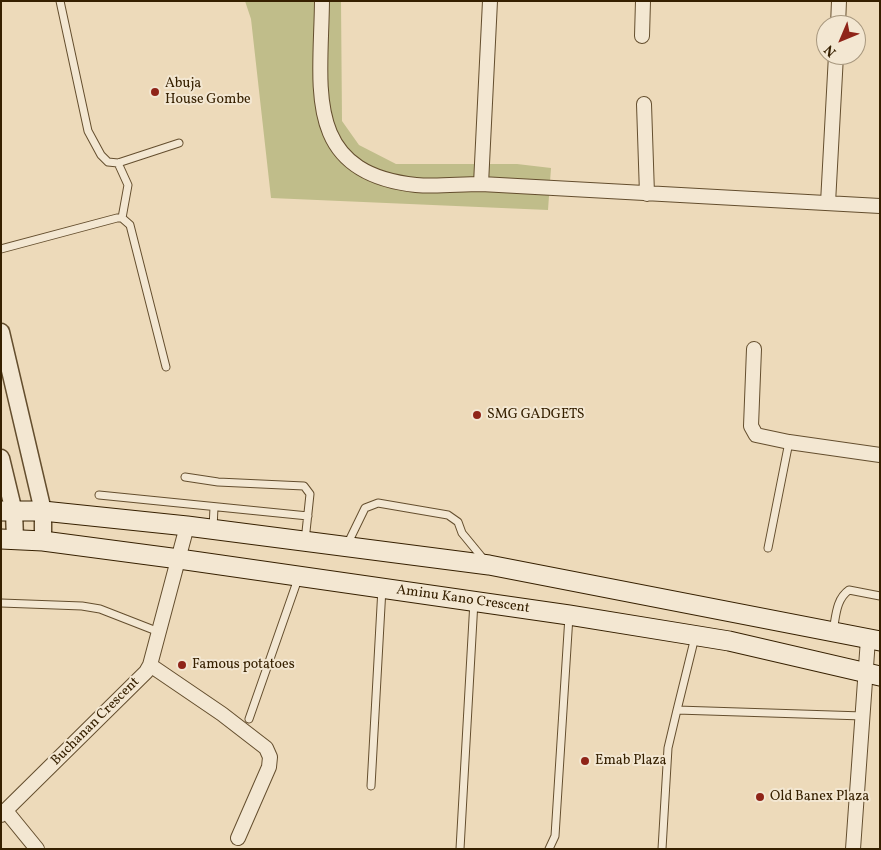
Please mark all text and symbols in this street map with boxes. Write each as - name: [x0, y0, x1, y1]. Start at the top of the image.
- north arrow: [816, 15, 866, 65]
- text: N: [820, 40, 841, 61]
- place label: Abuja House Gombe: [165, 76, 251, 108]
- marker: Abuja House Gombe: [149, 86, 161, 98]
- place label: SMG GADGETS: [487, 407, 584, 423]
- marker: SMG GADGETS: [471, 409, 483, 421]
- street label: Aminu Kano Crescent: [395, 582, 531, 618]
- place label: Famous potatoes: [192, 657, 295, 673]
- marker: Famous potatoes: [176, 659, 188, 671]
- street label: Buchanan Crescent: [48, 674, 144, 770]
- place label: Emab Plaza: [595, 753, 667, 769]
- marker: Emab Plaza: [579, 755, 591, 767]
- place label: Old Banex Plaza: [770, 789, 869, 805]
- marker: Old Banex Plaza: [754, 791, 766, 803]

